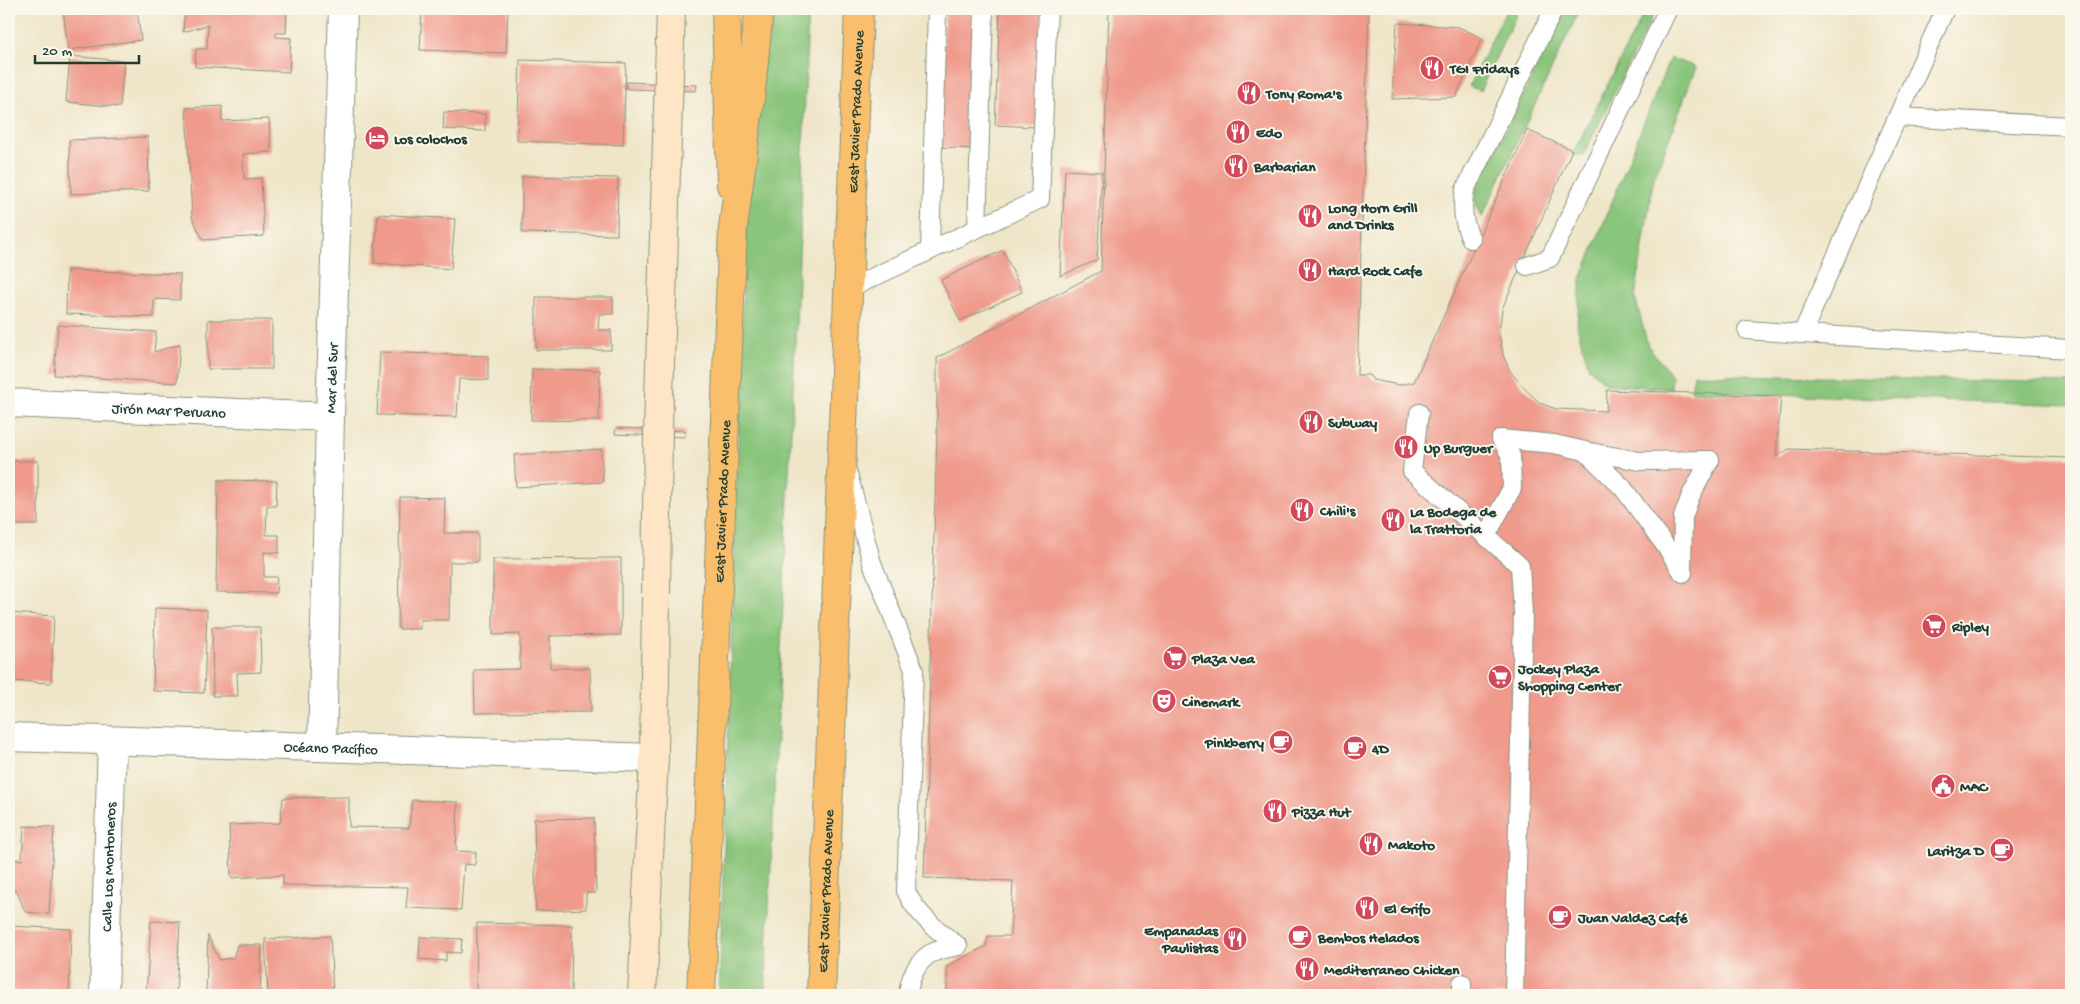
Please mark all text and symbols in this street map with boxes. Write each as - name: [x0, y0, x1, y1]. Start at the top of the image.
- street label: East Javier Prado Avenue: [845, 30, 869, 193]
- scale bar: [35, 32, 139, 64]
- text: 20 m: [42, 43, 72, 61]
- restaurant icon: TGI Fridays: [1419, 55, 1445, 81]
- place label: TGI Fridays: [1449, 61, 1520, 79]
- restaurant icon: Tony Roma's: [1236, 80, 1262, 106]
- place label: Tony Roma's: [1265, 86, 1343, 104]
- restaurant icon: Edo: [1225, 119, 1251, 145]
- hotel icon: Los colochos: [364, 125, 390, 151]
- place label: Edo: [1256, 125, 1282, 143]
- place label: Los colochos: [394, 131, 468, 149]
- restaurant icon: Barbarian: [1223, 153, 1249, 179]
- place label: Barbarian: [1253, 159, 1316, 177]
- place label: Long Horn Grill and Drinks: [1327, 200, 1418, 235]
- restaurant icon: Long Horn Grill and Drinks: [1297, 203, 1323, 229]
- restaurant icon: Hard Rock Cafe: [1297, 257, 1323, 283]
- place label: Hard Rock Cafe: [1328, 263, 1424, 281]
- street label: Mar del Sur: [323, 341, 343, 414]
- street label: Jirón Mar Peruano: [111, 400, 226, 423]
- restaurant icon: Subway: [1298, 409, 1324, 435]
- place label: Subway: [1328, 415, 1378, 433]
- street label: East Javier Prado Avenue: [711, 419, 736, 583]
- restaurant icon: Up Burguer: [1393, 434, 1419, 460]
- place label: Up Burguer: [1424, 440, 1494, 458]
- restaurant icon: Chili's: [1289, 497, 1315, 523]
- place label: Chili's: [1319, 503, 1357, 521]
- place label: La Bodega de la Trattoria: [1409, 504, 1498, 539]
- restaurant icon: La Bodega de la Trattoria: [1380, 507, 1406, 533]
- supermarket icon: Ripley: [1921, 613, 1947, 639]
- place label: Ripley: [1951, 619, 1990, 637]
- supermarket icon: Plaza Vea: [1162, 645, 1188, 671]
- place label: Plaza Vea: [1191, 651, 1255, 669]
- place label: Jockey Plaza Shopping Center: [1517, 661, 1622, 696]
- supermarket icon: Jockey Plaza Shopping Center: [1487, 664, 1513, 690]
- theatre icon: Cinemark: [1151, 688, 1177, 714]
- place label: Cinemark: [1181, 694, 1242, 712]
- cafe icon: Pinkberry: [1268, 729, 1294, 755]
- place label: Pinkberry: [1204, 735, 1265, 753]
- cafe icon: 4D: [1342, 735, 1368, 761]
- street label: Océano Pacífico: [283, 739, 378, 760]
- place label: 4D: [1371, 741, 1390, 759]
- public building icon: MAC: [1930, 773, 1956, 799]
- place label: MAC: [1960, 779, 1989, 797]
- restaurant icon: Pizza Hut: [1262, 798, 1288, 824]
- street label: Calle Los Montoneros: [99, 802, 121, 932]
- place label: Pizza Hut: [1291, 804, 1352, 822]
- street label: East Javier Prado Avenue: [815, 809, 839, 973]
- restaurant icon: Makoto: [1358, 831, 1384, 857]
- place label: Makoto: [1388, 837, 1435, 855]
- cafe icon: Laritza D: [1989, 837, 2015, 863]
- place label: Laritza D: [1927, 843, 1985, 861]
- restaurant icon: El Grifo: [1354, 895, 1380, 921]
- place label: El Grifo: [1384, 901, 1431, 919]
- cafe icon: Juan Valdez Café: [1547, 904, 1573, 930]
- place label: Juan Valdez Café: [1577, 910, 1689, 928]
- place label: Empanadas Paulistas: [1144, 923, 1219, 958]
- cafe icon: Bembos Helados: [1287, 924, 1313, 950]
- restaurant icon: Empanadas Paulistas: [1222, 926, 1248, 952]
- place label: Bembos Helados: [1317, 930, 1420, 948]
- restaurant icon: Mediterraneo Chicken: [1294, 956, 1320, 982]
- place label: Mediterraneo Chicken: [1324, 962, 1460, 980]

